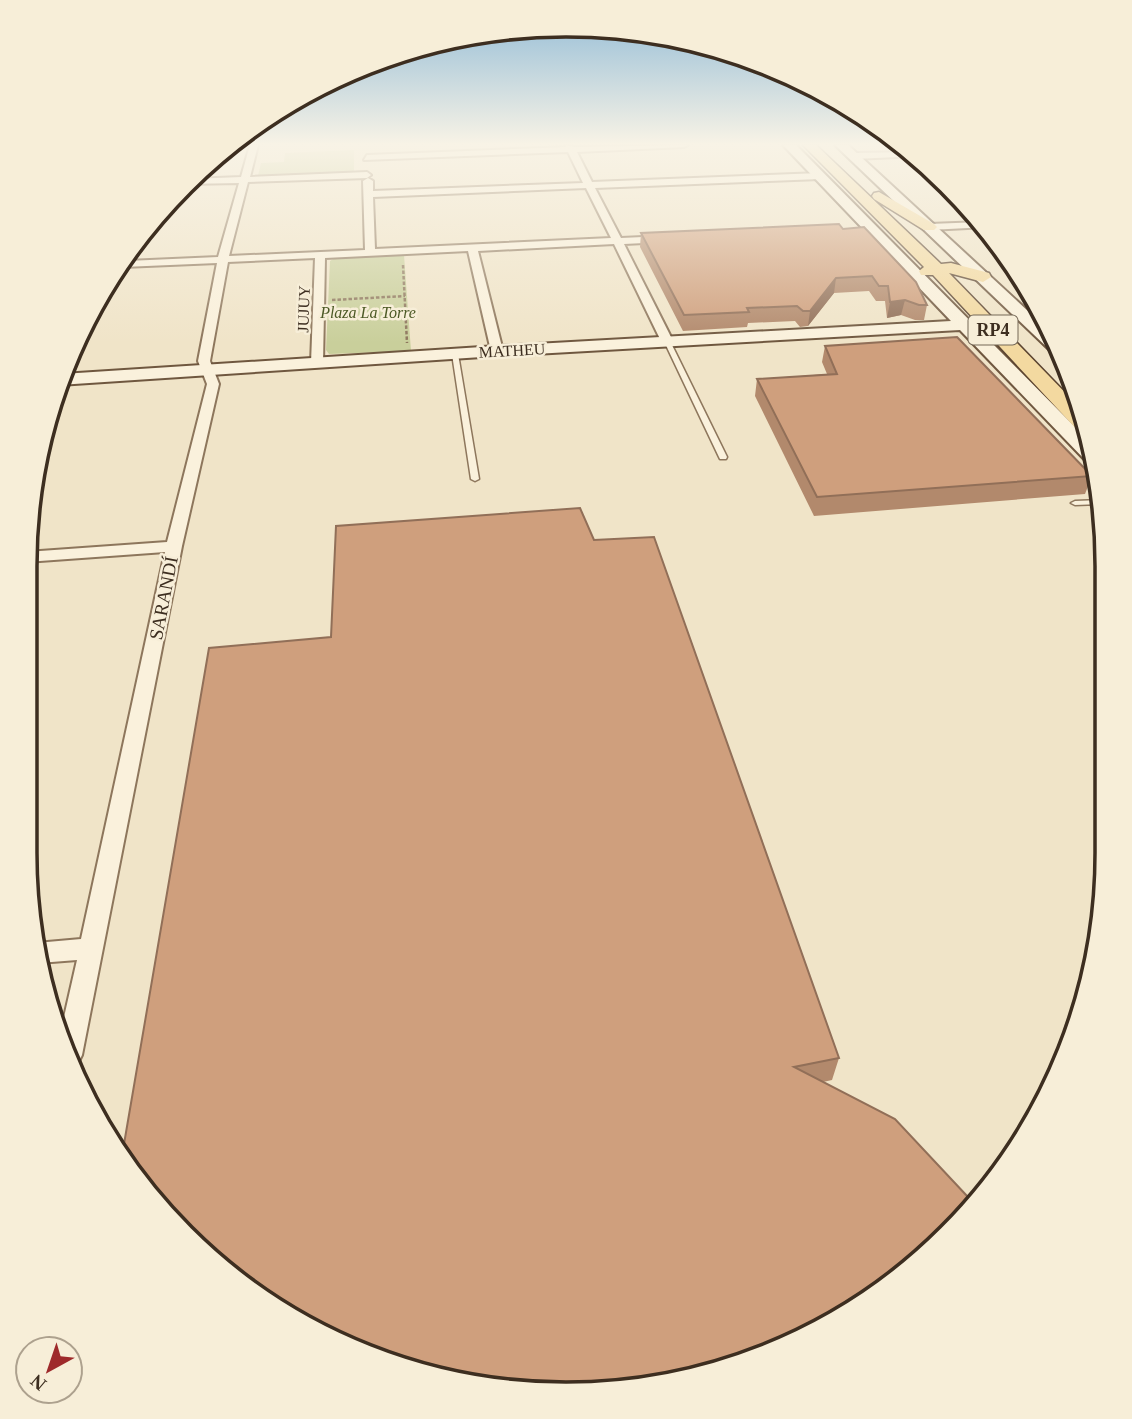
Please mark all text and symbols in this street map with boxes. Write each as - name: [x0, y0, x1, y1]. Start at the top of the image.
- street label: JUJUY: [294, 285, 313, 333]
- park label: Plaza La Torre: [319, 304, 416, 321]
- road number: RP4: [968, 316, 1018, 344]
- street label: MATHEU: [478, 340, 546, 361]
- street label: SARANDÍ: [145, 555, 182, 642]
- north arrow: [14, 1335, 84, 1405]
- text: N: [26, 1370, 50, 1395]

